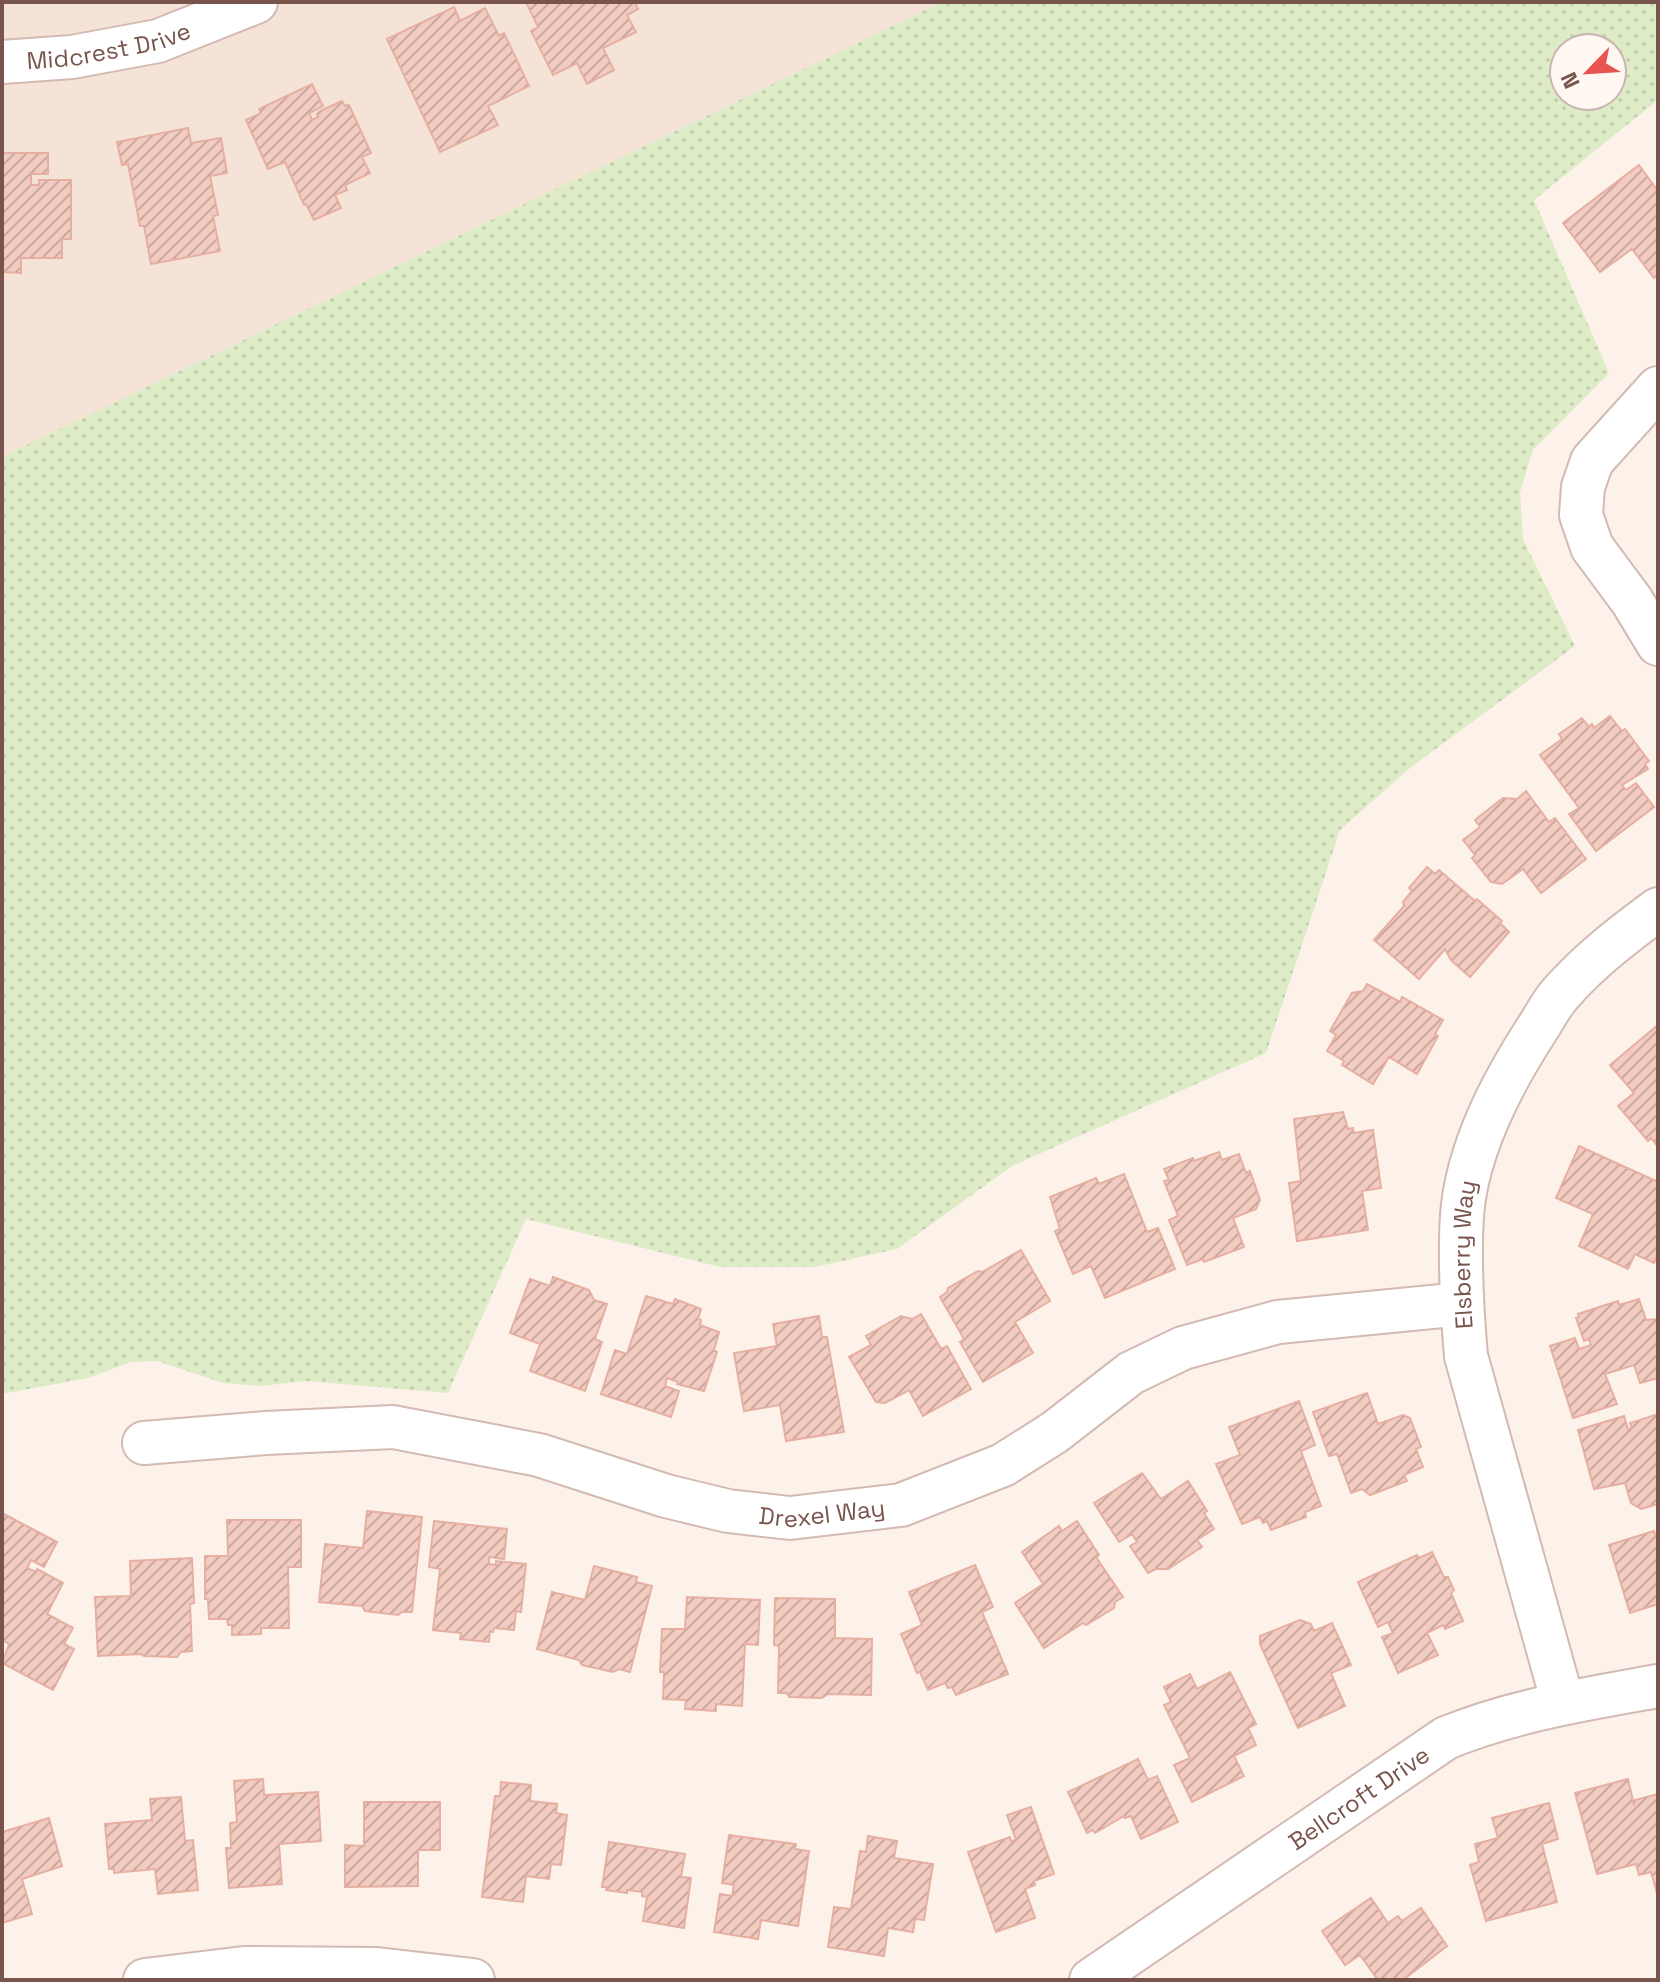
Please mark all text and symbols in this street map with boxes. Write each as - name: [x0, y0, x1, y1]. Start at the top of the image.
- street label: Midcrest Drive: [26, 14, 195, 76]
- north arrow: [1548, 32, 1628, 112]
- text: N: [1554, 68, 1586, 93]
- street label: Elsberry Way: [1445, 1177, 1482, 1330]
- street label: Drexel Way: [757, 1492, 887, 1534]
- street label: Bellcroft Drive: [1282, 1738, 1435, 1857]

